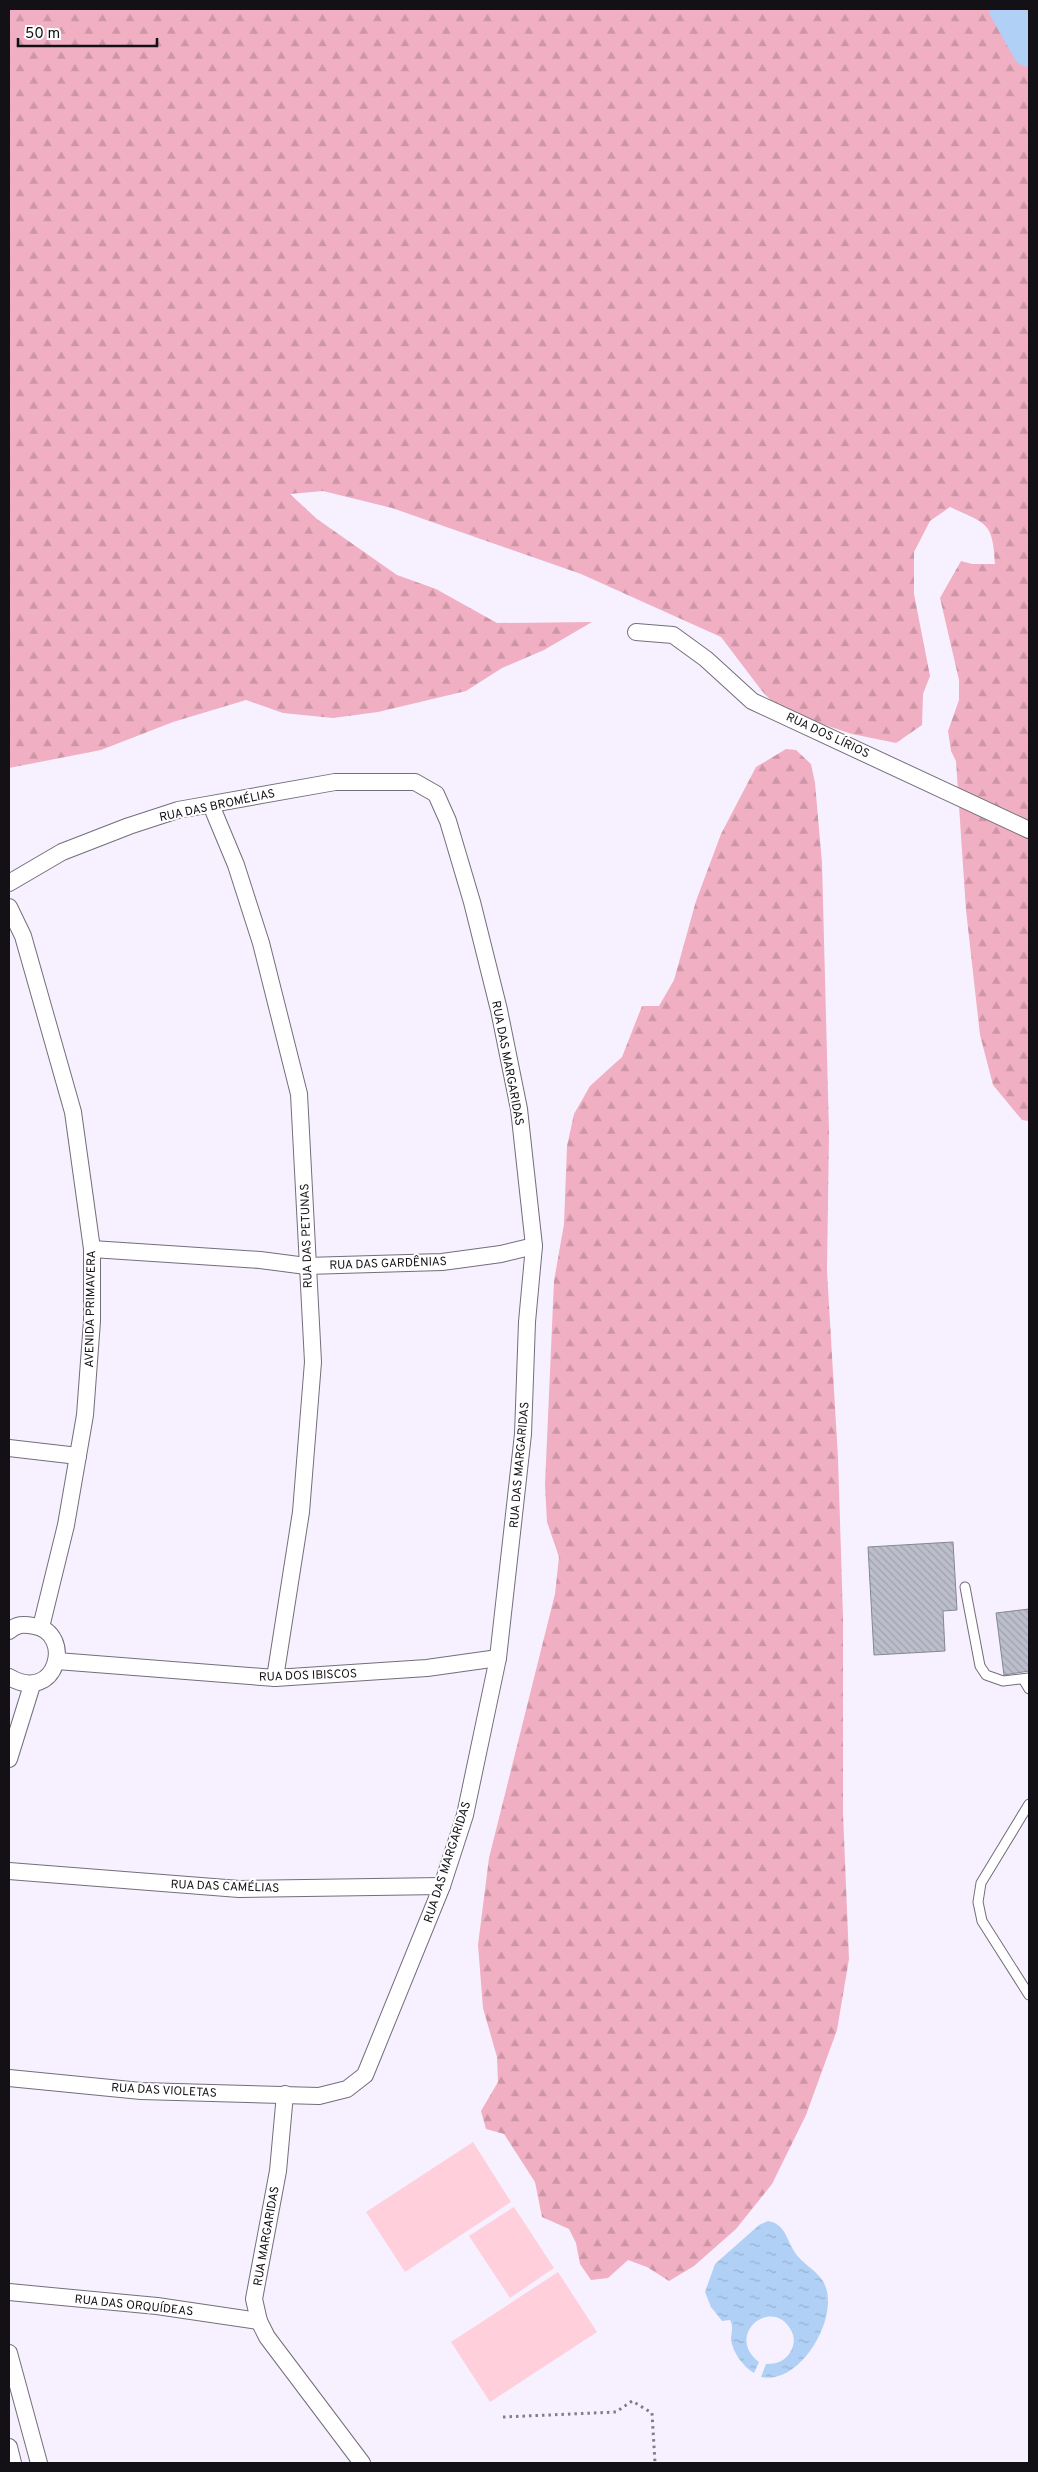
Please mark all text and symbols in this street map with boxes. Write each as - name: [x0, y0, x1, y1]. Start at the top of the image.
- scale bar: [18, 15, 156, 47]
- text: 50 m: [25, 25, 60, 44]
- street label: RUA DOS LÍRIOS: [783, 710, 872, 762]
- street label: RUA DAS BROMÉLIAS: [158, 786, 277, 826]
- street label: RUA DAS MARGARIDAS: [487, 999, 527, 1127]
- street label: RUA DAS PETUNAS: [297, 1183, 317, 1289]
- street label: AVENIDA PRIMAVERA: [82, 1250, 100, 1368]
- street label: RUA DAS GARDÊNIAS: [329, 1254, 447, 1274]
- street label: RUA DAS MARGARIDAS: [506, 1401, 533, 1529]
- street label: RUA DOS IBISCOS: [259, 1666, 357, 1686]
- street label: RUA DAS MARGARIDAS: [421, 1800, 475, 1925]
- street label: RUA DAS CAMÉLIAS: [170, 1877, 280, 1897]
- street label: RUA DAS VIOLETAS: [111, 2080, 217, 2102]
- street label: RUA MARGARIDAS: [250, 2185, 284, 2287]
- street label: RUA DAS ORQUÍDEAS: [74, 2292, 194, 2320]

